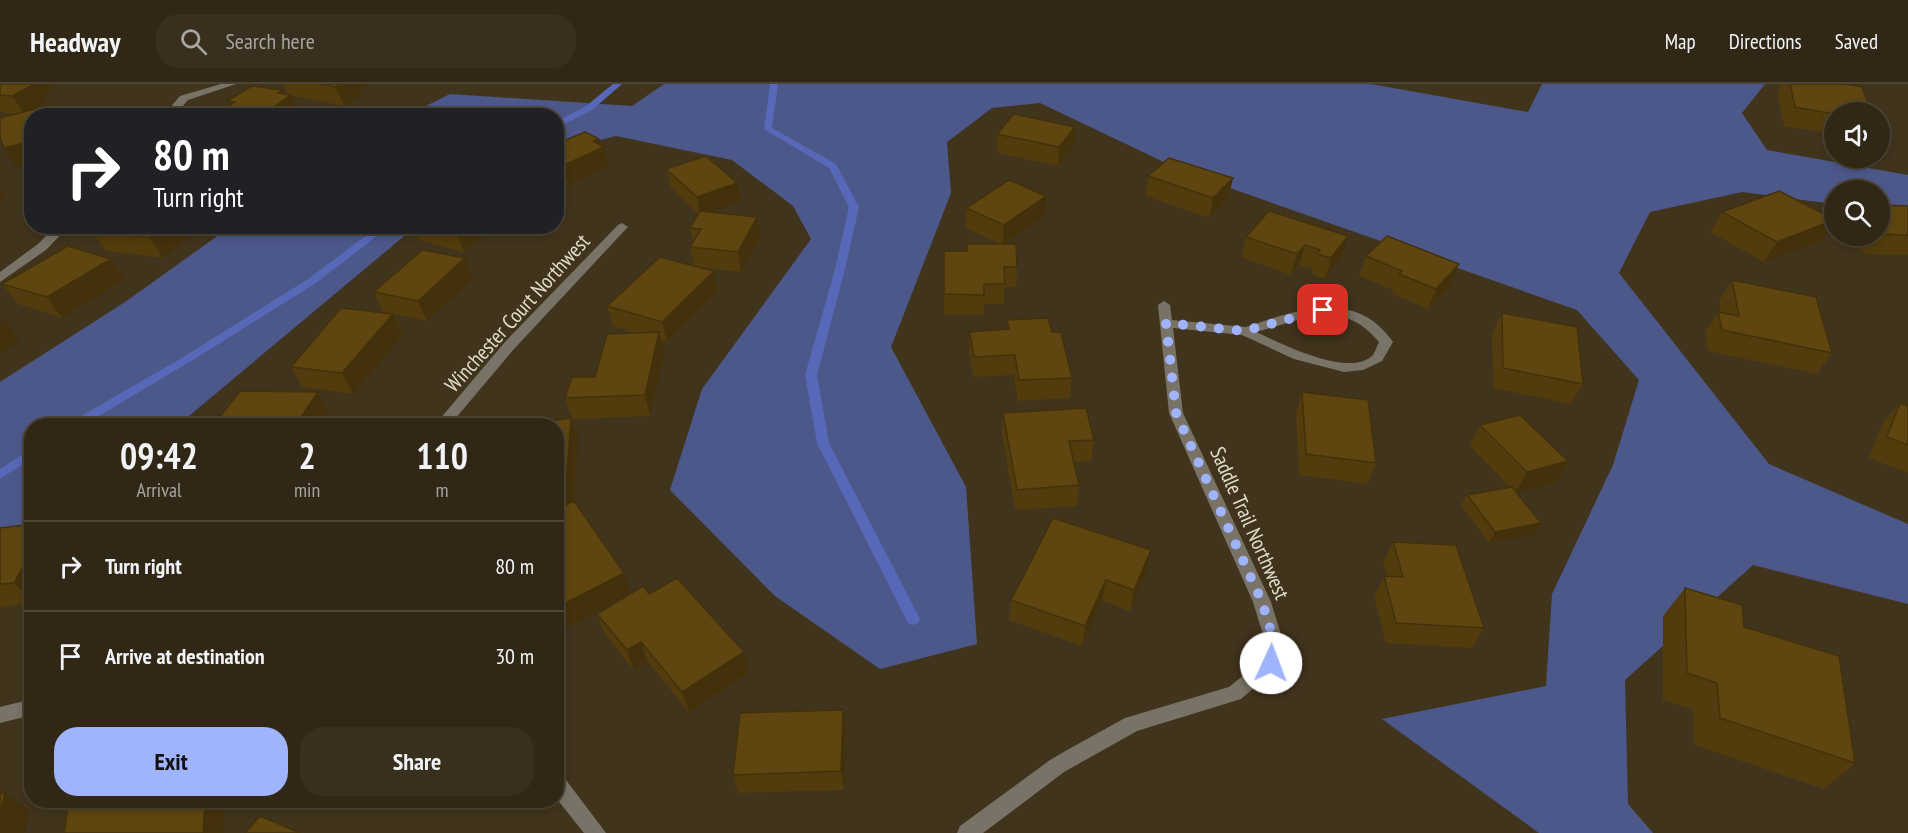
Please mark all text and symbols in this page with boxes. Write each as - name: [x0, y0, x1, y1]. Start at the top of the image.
- search box: [156, 14, 576, 68]
- text: Headway: [30, 23, 120, 60]
- icon: search: [177, 25, 210, 58]
- text: Search here: [225, 27, 315, 55]
- text: Map: [1665, 28, 1696, 55]
- text: Directions: [1729, 28, 1802, 55]
- text: Saved: [1835, 28, 1878, 55]
- map controls: [1824, 102, 1890, 246]
- button: sound: [1824, 102, 1890, 168]
- text: 80 m: [153, 127, 230, 182]
- icon: right: [54, 132, 132, 210]
- text: Turn right: [153, 180, 244, 214]
- button: search: [1824, 180, 1890, 246]
- street label: Winchester Court Northwest: [439, 228, 595, 398]
- pin: [1297, 284, 1348, 335]
- icon: arrive: [1306, 293, 1339, 326]
- text: 09:42: [120, 432, 198, 479]
- text: 2: [298, 432, 316, 479]
- text: 110: [416, 432, 468, 479]
- street label: Saddle Trail Northwest: [1204, 443, 1296, 604]
- text: Arrival: [136, 477, 182, 503]
- text: min: [294, 477, 320, 503]
- text: m: [436, 477, 449, 503]
- icon: right: [54, 550, 87, 583]
- text: Turn right: [105, 552, 182, 580]
- text: 80 m: [495, 552, 534, 580]
- position arrow: [1239, 631, 1303, 695]
- icon: arrive: [54, 640, 87, 673]
- text: Arrive at destination: [105, 642, 265, 670]
- text: 30 m: [495, 642, 534, 670]
- button: Exit: [54, 727, 288, 796]
- button: Share: [300, 727, 534, 796]

